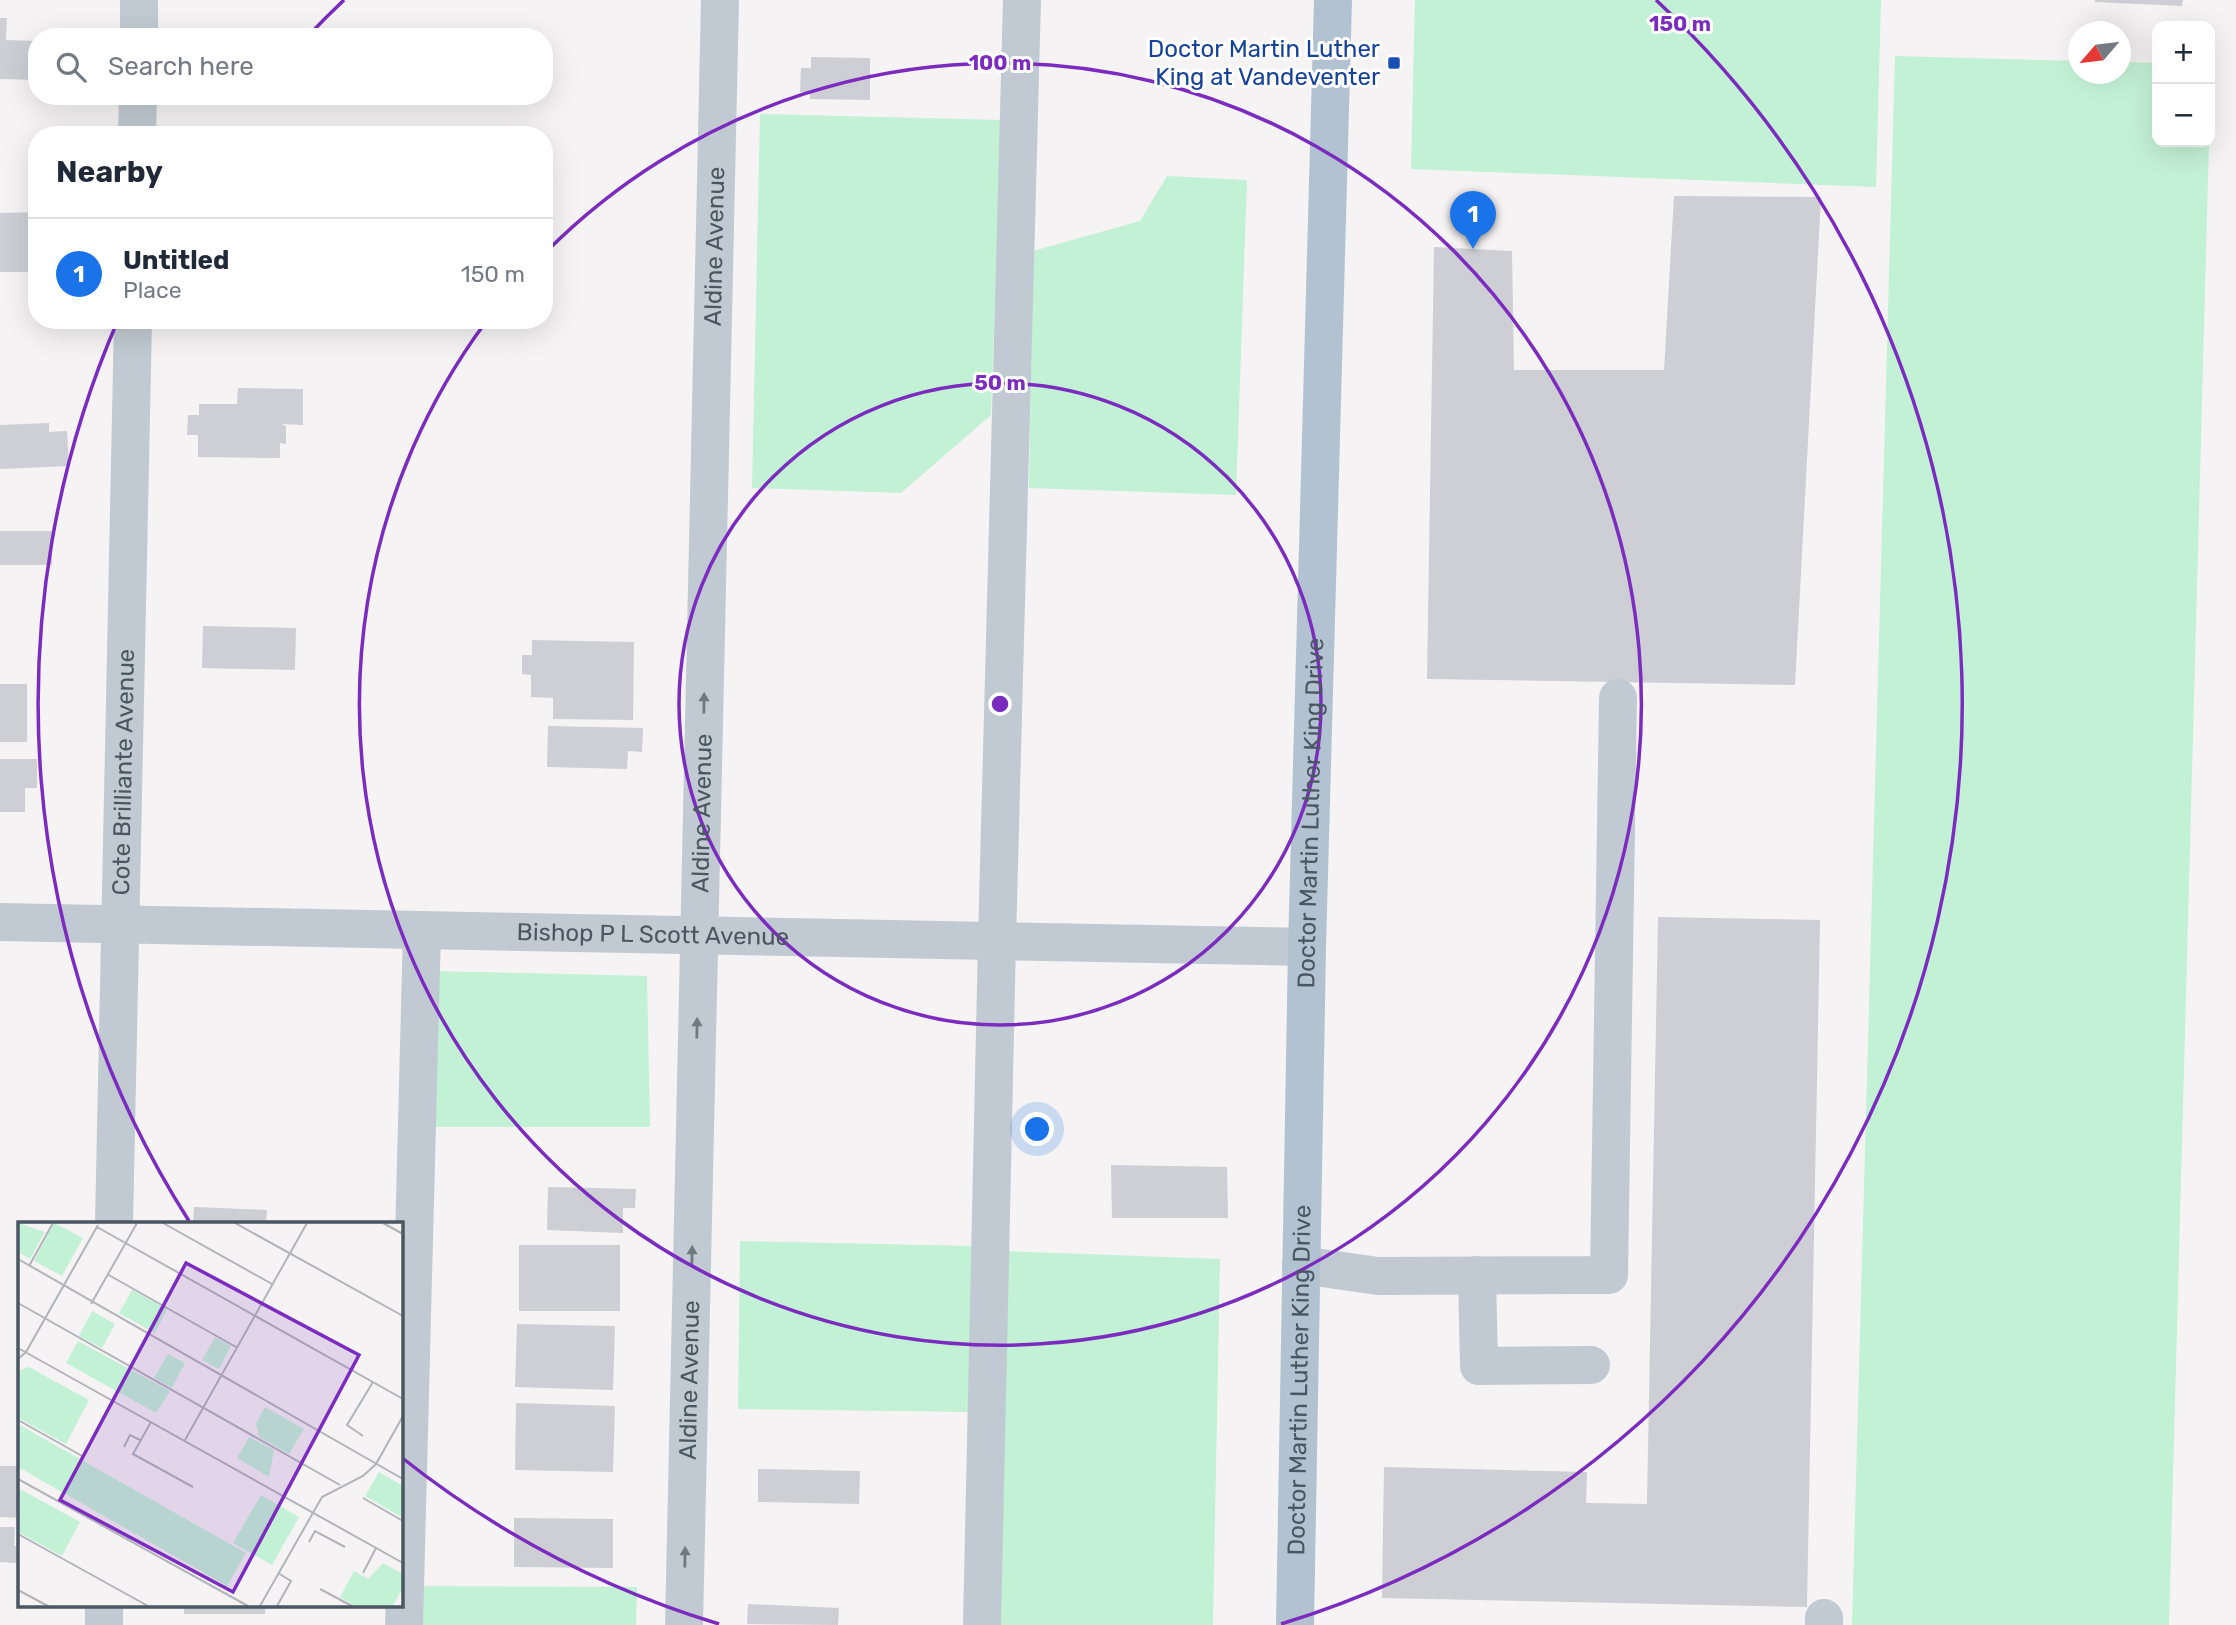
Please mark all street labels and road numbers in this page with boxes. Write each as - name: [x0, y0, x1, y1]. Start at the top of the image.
- street label: Aldine Avenue: [699, 166, 730, 326]
- street label: Doctor Martin Luther King Drive: [1292, 638, 1329, 989]
- street label: Cote Brilliante Avenue: [107, 648, 140, 896]
- street label: Aldine Avenue: [686, 733, 718, 893]
- street label: Bishop P L Scott Avenue: [516, 918, 789, 951]
- street label: Doctor Martin Luther King Drive: [1282, 1205, 1316, 1556]
- street label: Aldine Avenue: [674, 1300, 705, 1460]

